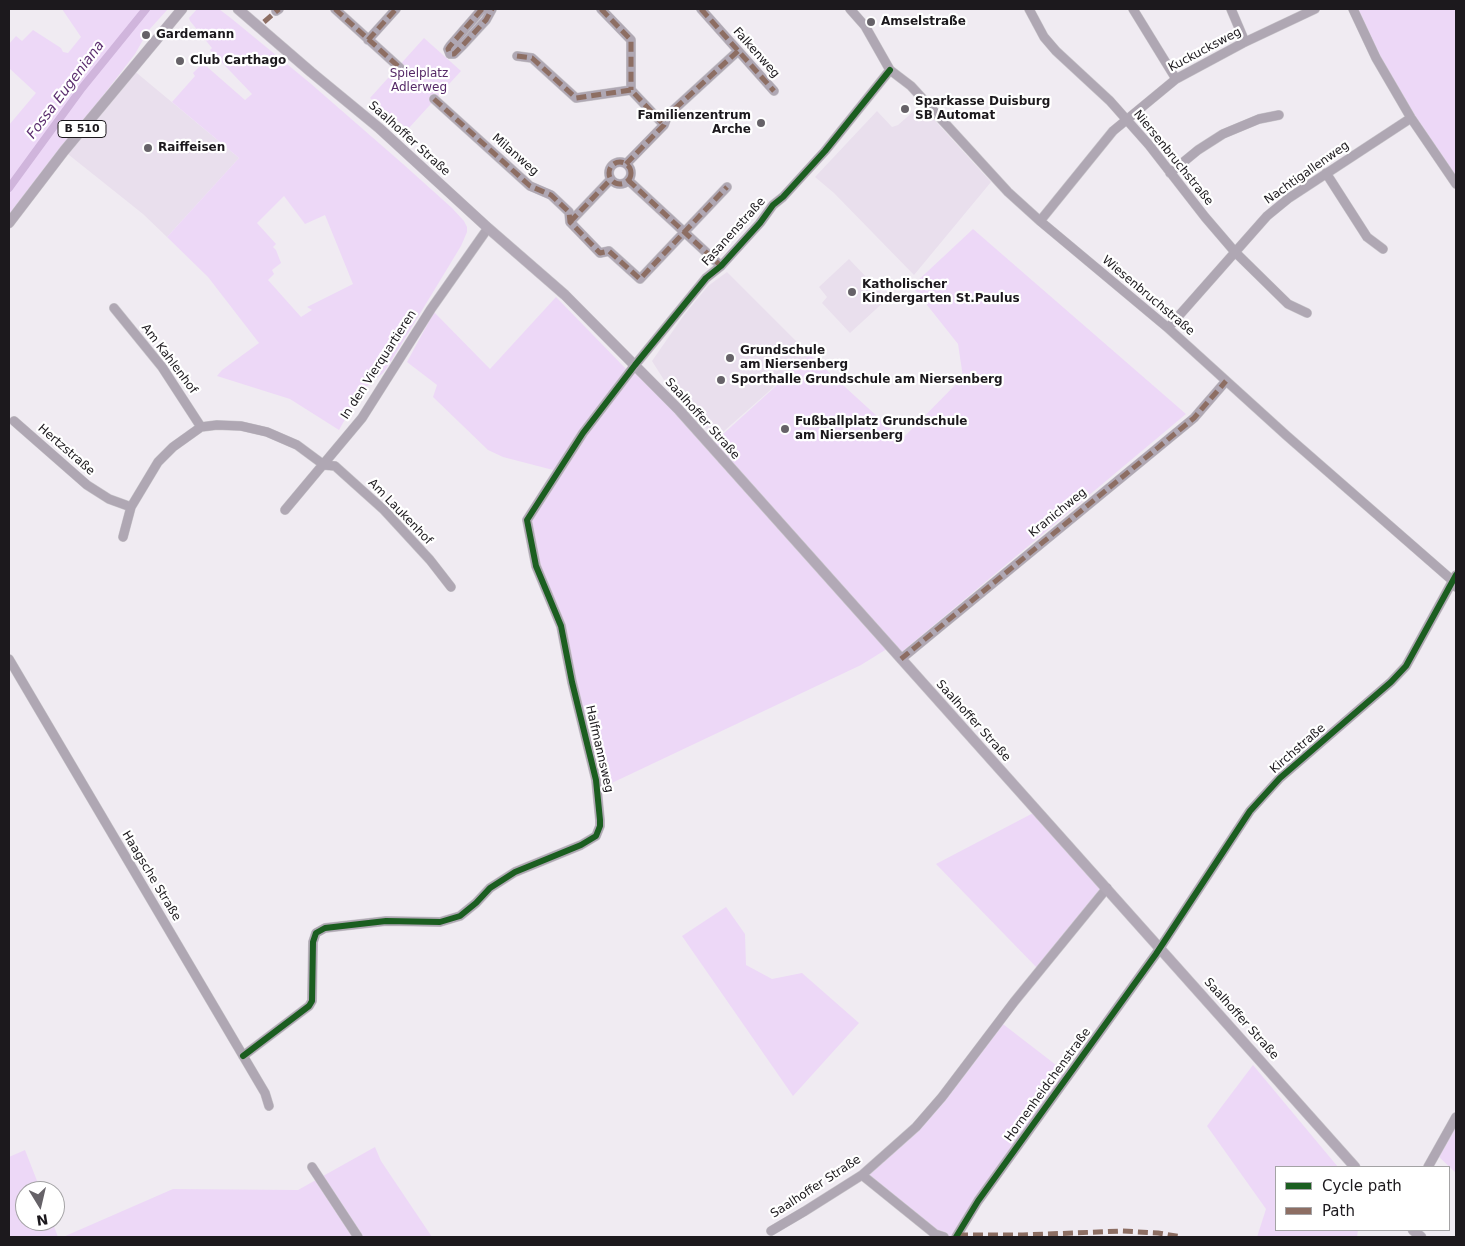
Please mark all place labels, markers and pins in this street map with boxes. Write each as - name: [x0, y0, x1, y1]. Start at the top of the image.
- place label: Amselstraße: [881, 15, 966, 29]
- marker: Amselstraße: [865, 16, 877, 28]
- place label: Gardemann: [156, 28, 234, 42]
- marker: Gardemann: [140, 29, 152, 41]
- place label: Club Carthago: [190, 54, 286, 68]
- marker: Club Carthago: [174, 55, 186, 67]
- place label: Sparkasse Duisburg SB Automat: [915, 95, 1050, 123]
- marker: Sparkasse Duisburg SB Automat: [899, 103, 911, 115]
- place label: Familienzentrum Arche: [638, 109, 751, 137]
- marker: Familienzentrum Arche: [755, 117, 767, 129]
- place label: Raiffeisen: [158, 141, 225, 155]
- marker: Raiffeisen: [142, 142, 154, 154]
- place label: Katholischer Kindergarten St.Paulus: [862, 278, 1020, 306]
- marker: Katholischer Kindergarten St.Paulus: [846, 286, 858, 298]
- place label: Grundschule am Niersenberg: [740, 344, 848, 372]
- marker: Grundschule am Niersenberg: [724, 352, 736, 364]
- place label: Sporthalle Grundschule am Niersenberg: [731, 373, 1003, 387]
- marker: Sporthalle Grundschule am Niersenberg: [715, 374, 727, 386]
- place label: Fußballplatz Grundschule am Niersenberg: [795, 415, 967, 443]
- marker: Fußballplatz Grundschule am Niersenberg: [779, 423, 791, 435]

